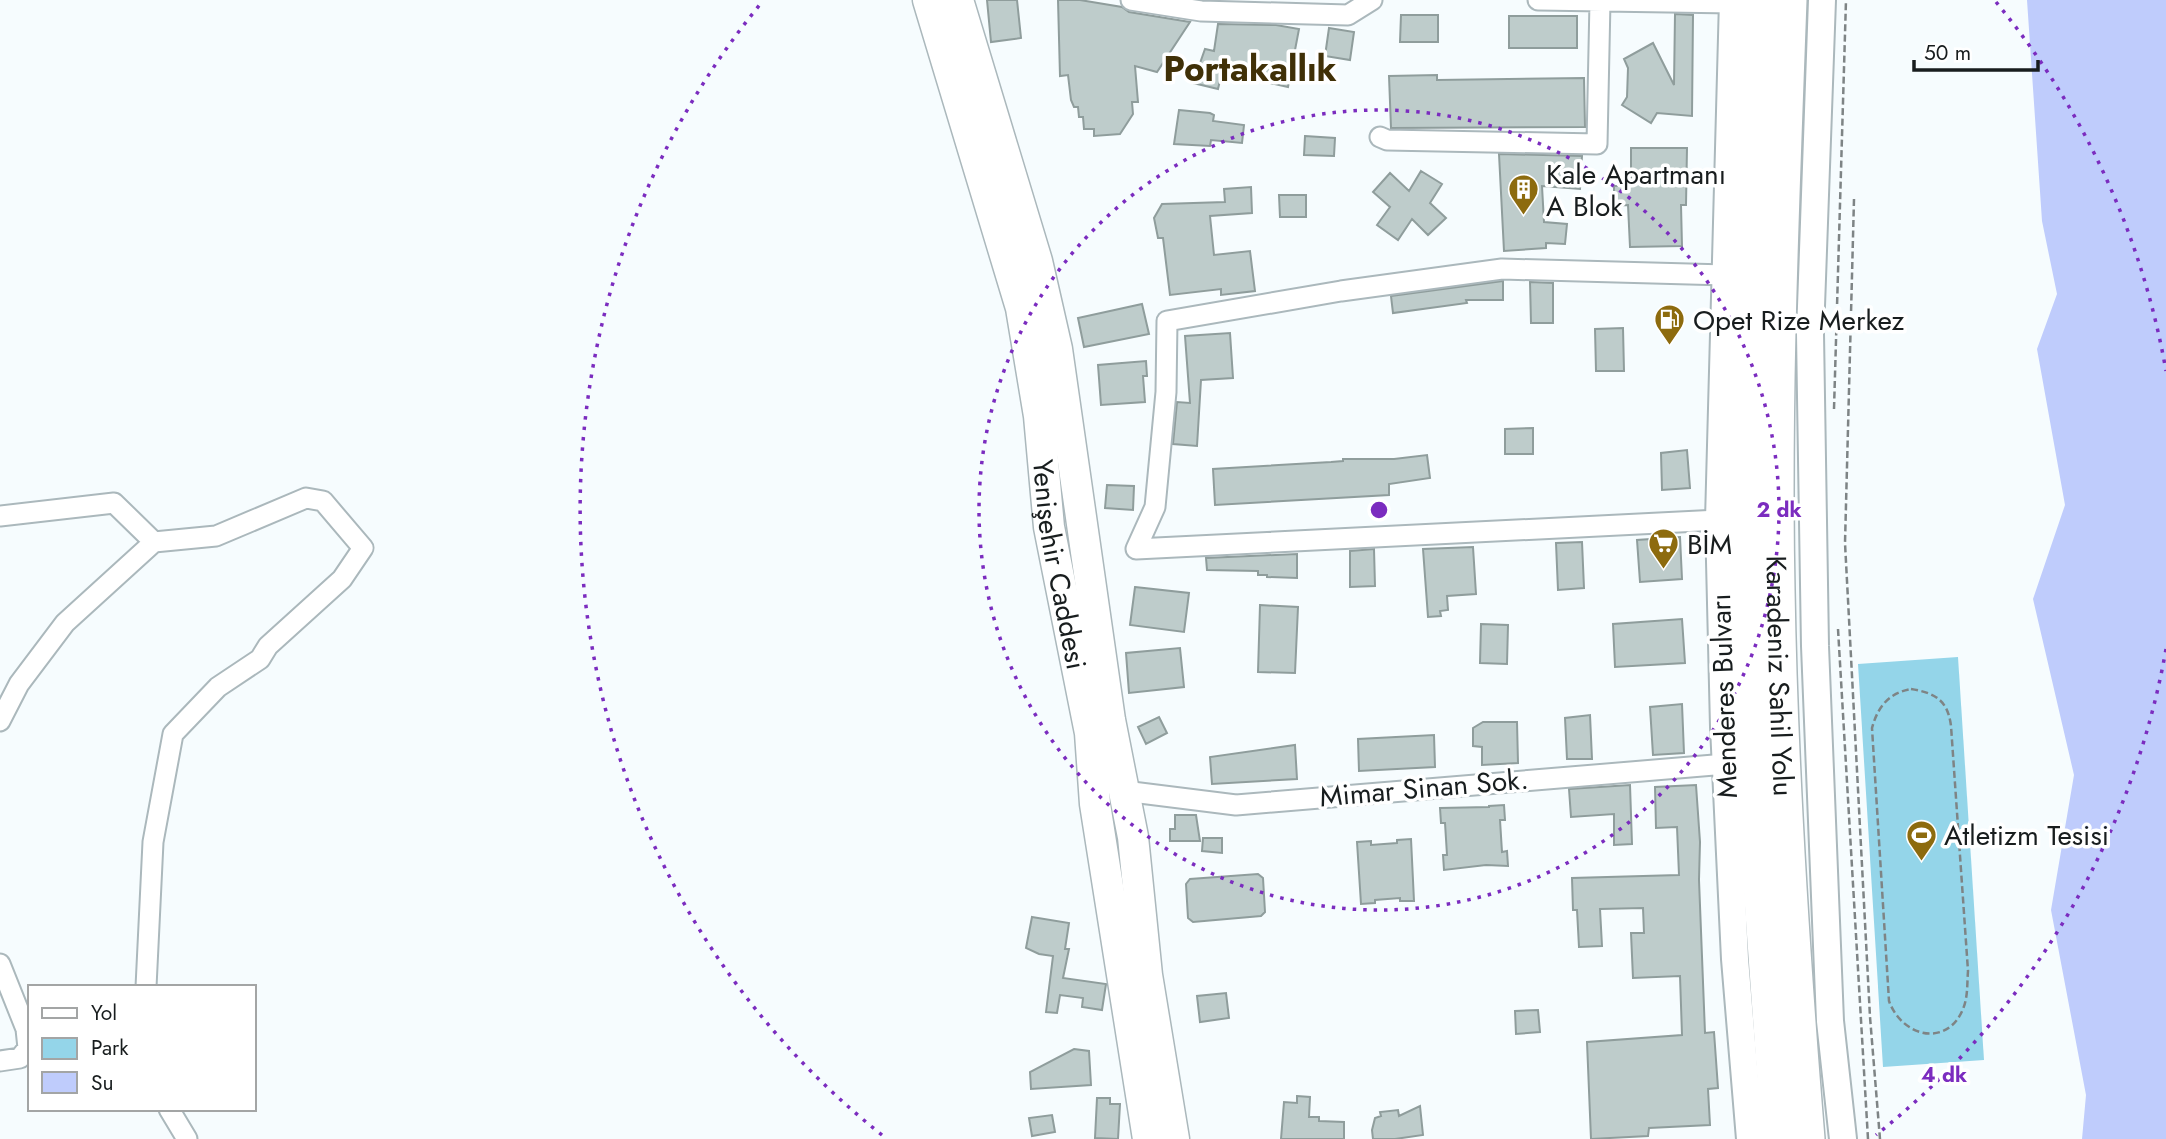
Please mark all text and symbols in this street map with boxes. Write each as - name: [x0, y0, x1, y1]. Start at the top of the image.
- scale bar: [1914, 28, 2038, 72]
- text: 50 m: [1924, 38, 1971, 68]
- district label: Portakallık: [1163, 44, 1337, 94]
- place label: Kale Apartmanı A Blok: [1546, 154, 1726, 227]
- building icon: Kale Apartmanı A Blok: [1506, 173, 1540, 217]
- place label: Opet Rize Merkez: [1693, 300, 1904, 341]
- fuel station icon: Opet Rize Merkez: [1653, 303, 1687, 347]
- street label: Yenişehir Caddesi: [1022, 457, 1097, 673]
- text: 2 dk: [1756, 495, 1802, 525]
- centre of rings: [1367, 498, 1391, 522]
- place label: BİM: [1687, 524, 1732, 565]
- supermarket icon: BİM: [1647, 527, 1681, 571]
- street label: Karadeniz Sahil Yolu: [1756, 555, 1804, 797]
- street label: Menderes Bulvarı: [1700, 593, 1748, 799]
- street label: Mimar Sinan Sok.: [1318, 758, 1530, 818]
- place label: Atletizm Tesisi: [1944, 815, 2109, 856]
- sports icon: Atletizm Tesisi: [1904, 818, 1938, 862]
- legend: [28, 985, 256, 1111]
- text: Yol: [91, 998, 117, 1028]
- text: Park: [91, 1033, 129, 1063]
- text: 4 dk: [1921, 1060, 1967, 1090]
- text: Su: [91, 1068, 114, 1098]

